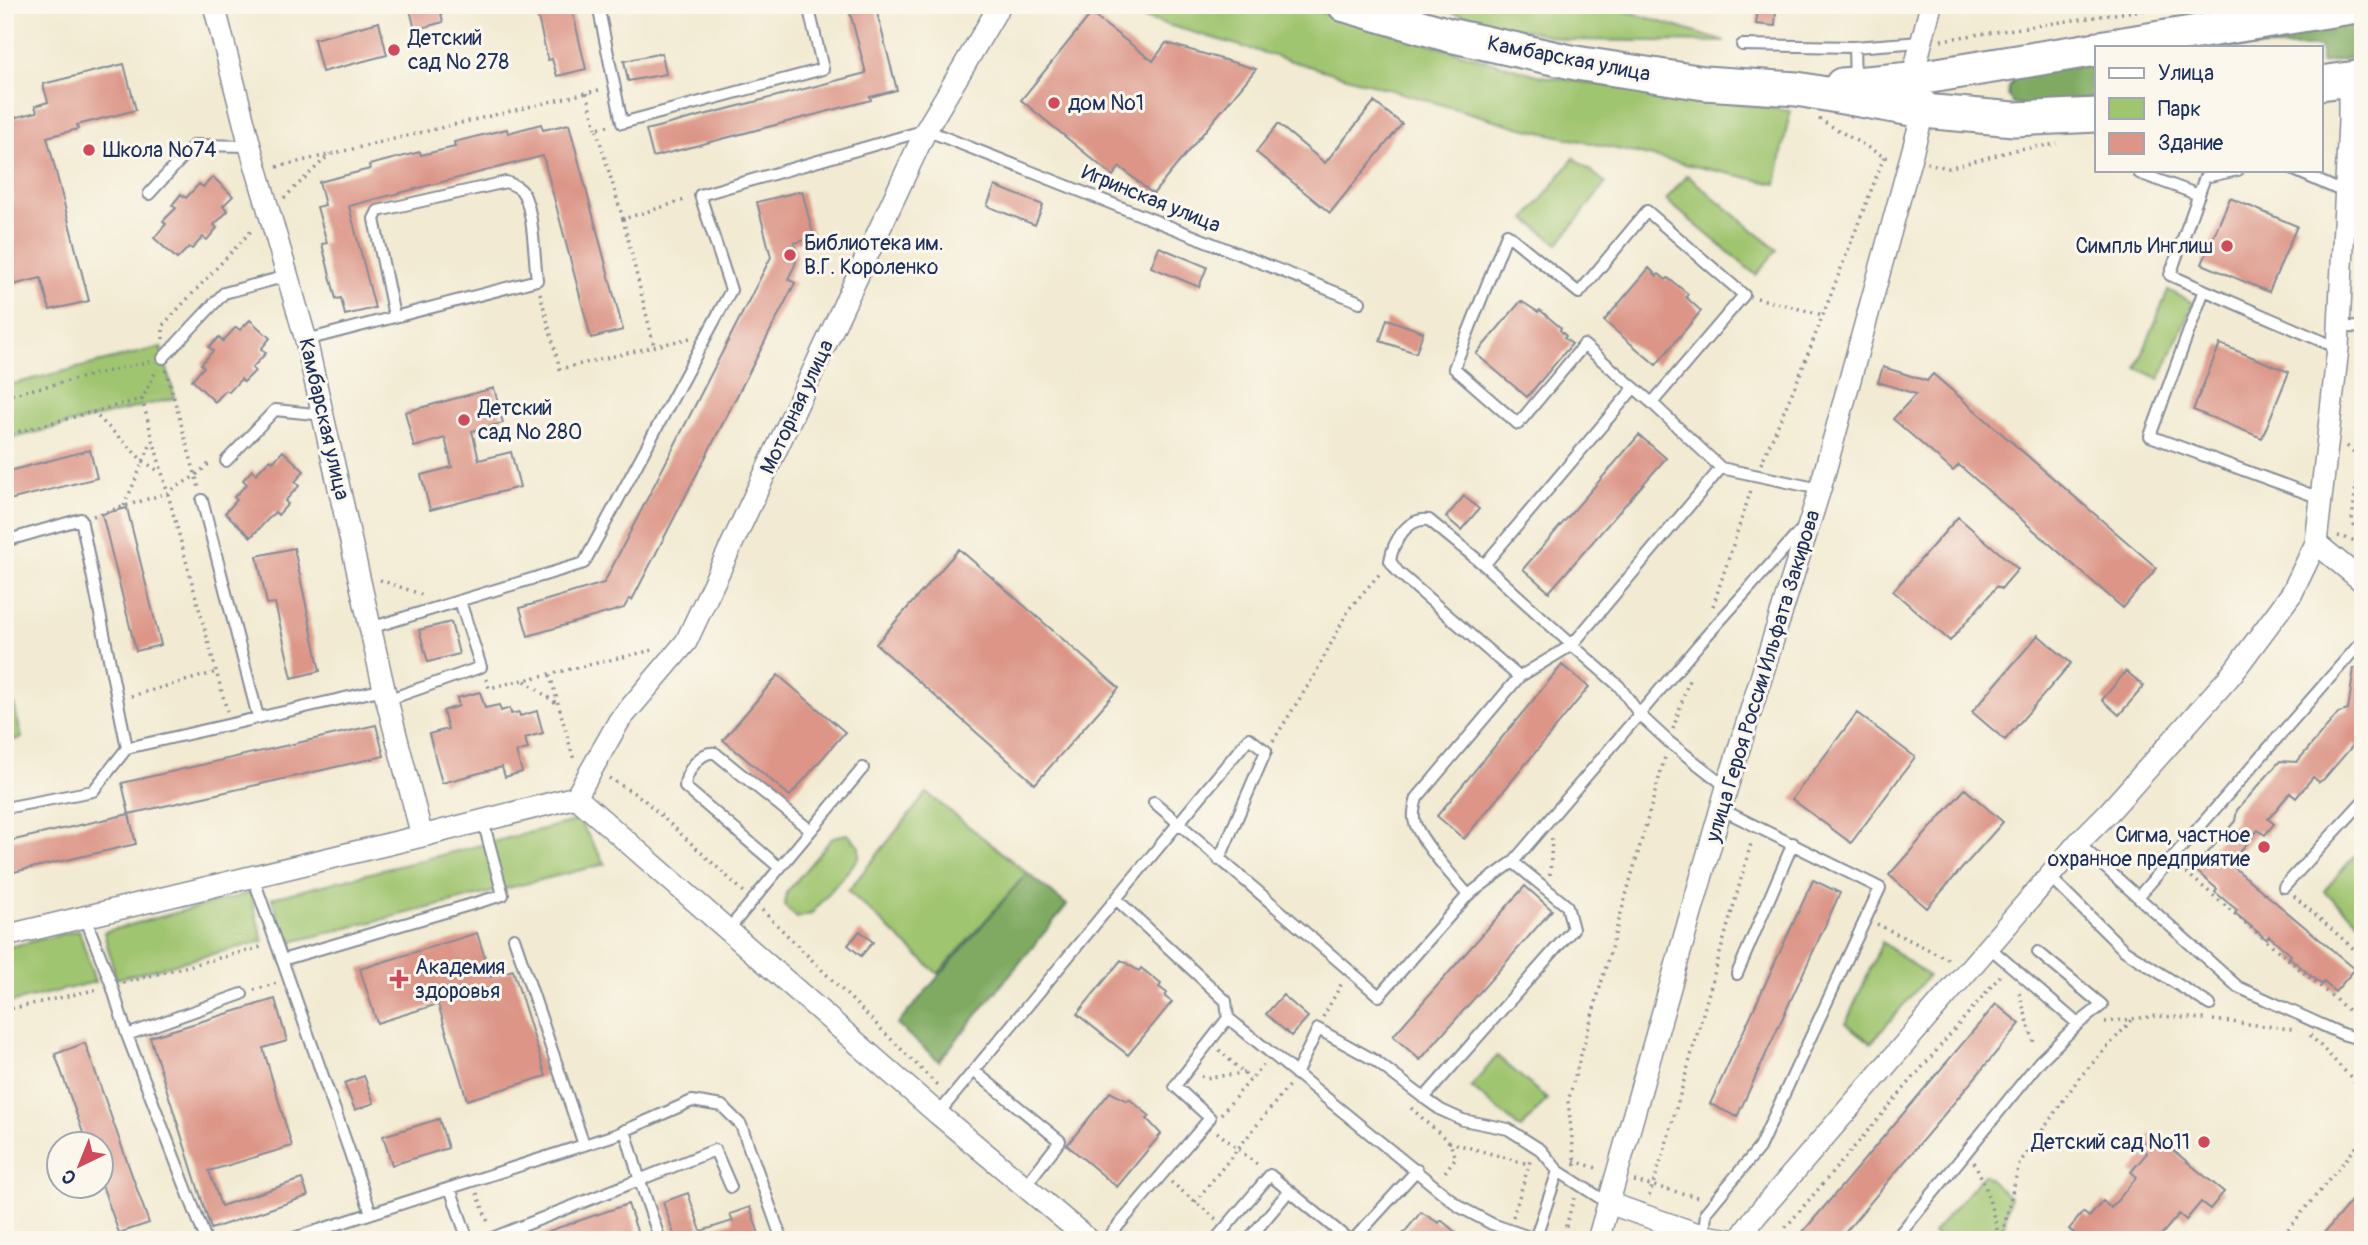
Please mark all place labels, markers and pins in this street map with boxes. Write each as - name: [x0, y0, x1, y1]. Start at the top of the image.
- place label: Детский сад № 278: [407, 25, 509, 76]
- marker: Детский сад № 278: [386, 42, 402, 58]
- place label: дом №1: [1068, 90, 1144, 117]
- marker: дом №1: [1046, 95, 1062, 111]
- place label: Школа №74: [103, 137, 216, 164]
- marker: Школа №74: [81, 142, 97, 158]
- place label: Библиотека им. В.Г. Короленко: [804, 230, 943, 281]
- place label: Симпль Инглиш: [2075, 233, 2213, 260]
- marker: Симпль Инглиш: [2219, 238, 2235, 254]
- marker: Библиотека им. В.Г. Короленко: [782, 247, 798, 263]
- place label: Детский сад № 280: [477, 395, 582, 446]
- marker: Детский сад № 280: [456, 412, 472, 428]
- place label: Сигма, частное охранное предприятие: [2048, 822, 2251, 873]
- marker: Сигма, частное охранное предприятие: [2256, 839, 2272, 855]
- place label: Академия здоровья: [415, 954, 505, 1005]
- marker: Академия здоровья: [389, 969, 409, 989]
- place label: Детский сад №11: [2031, 1129, 2190, 1156]
- marker: Детский сад №11: [2196, 1134, 2212, 1150]

